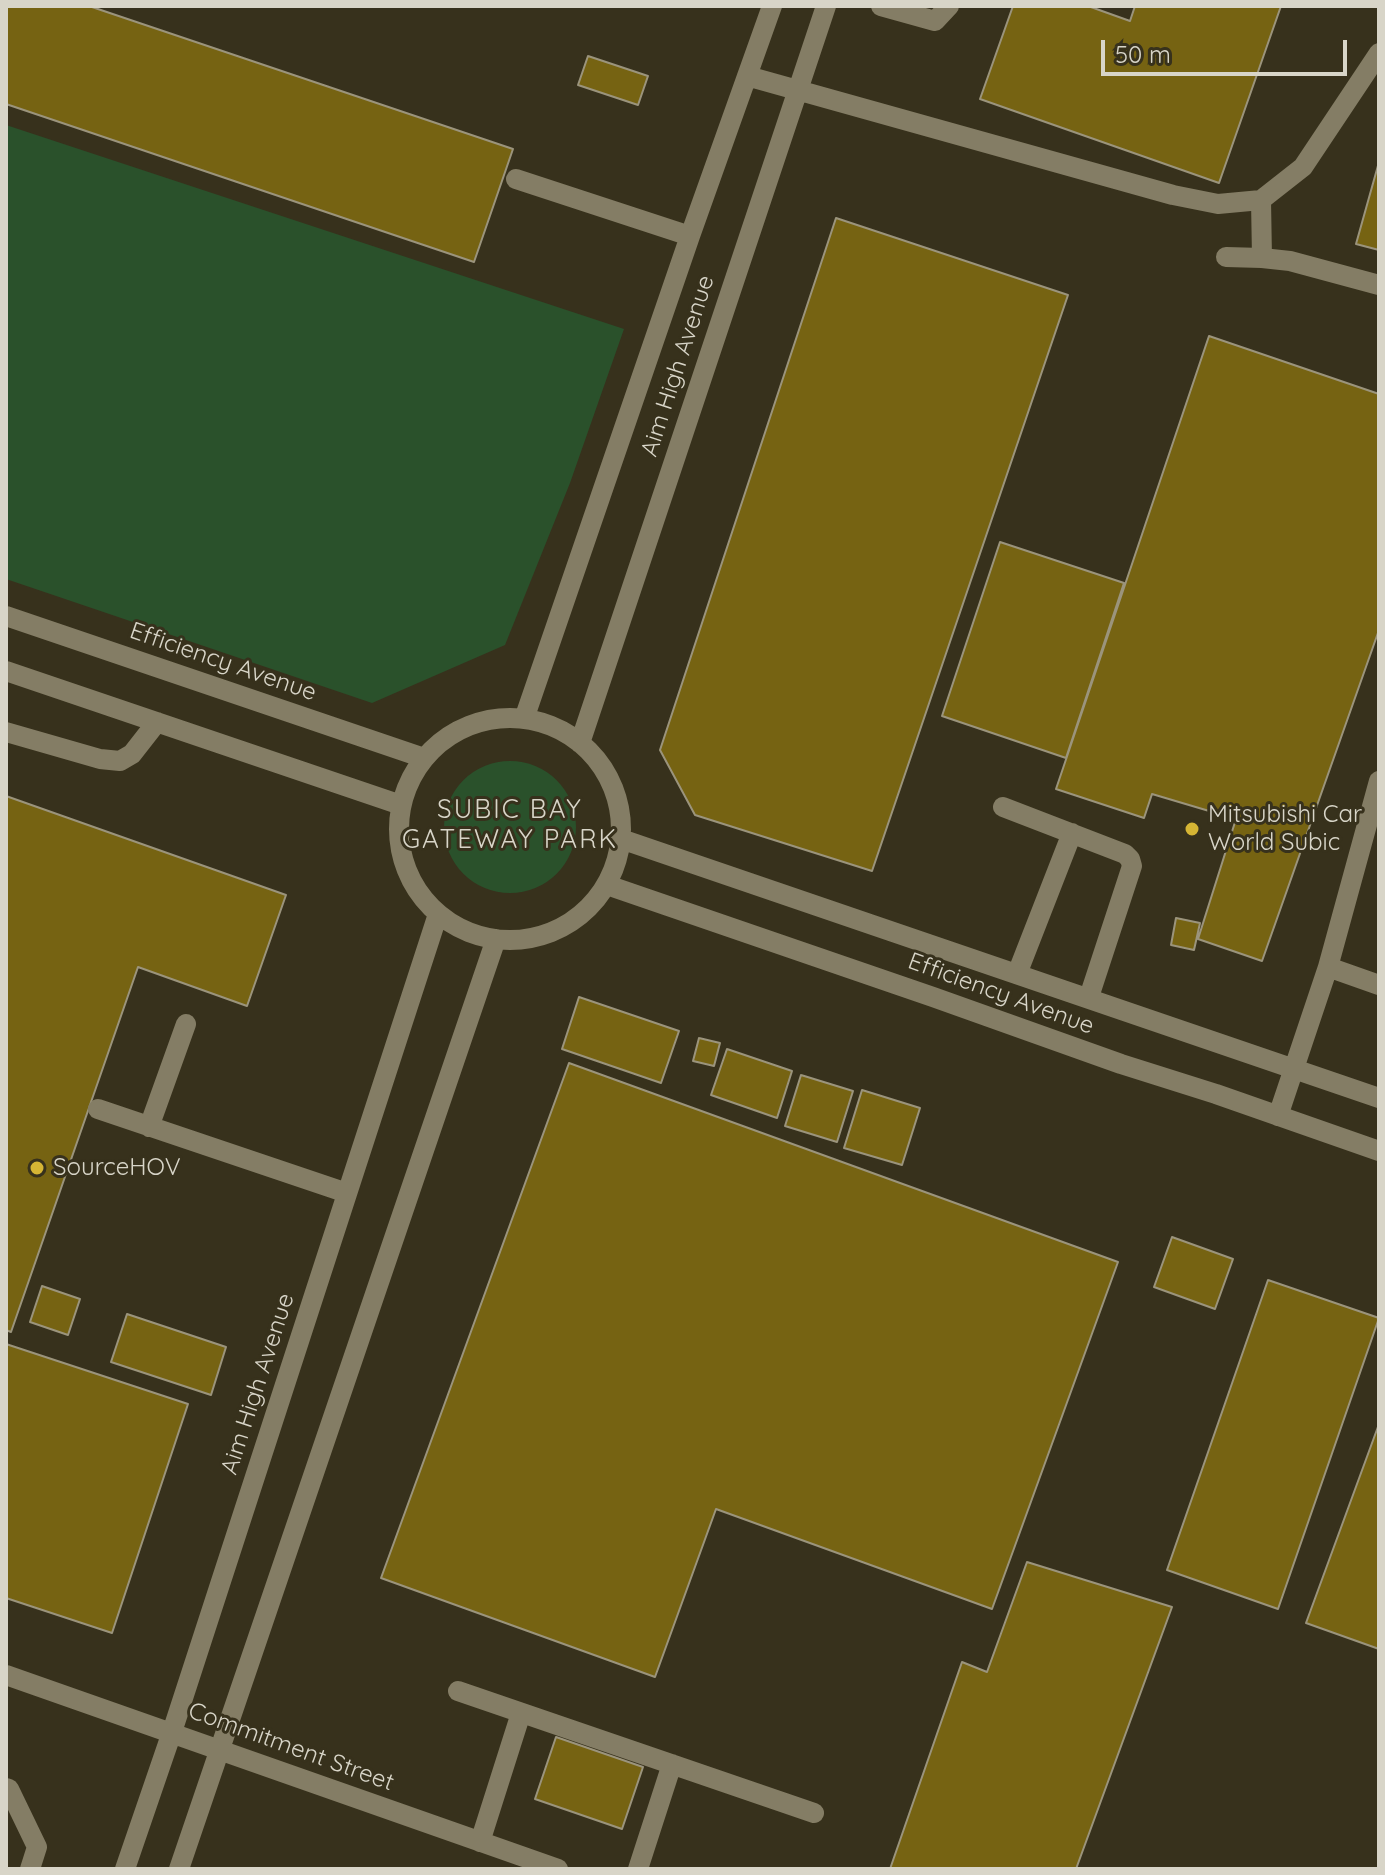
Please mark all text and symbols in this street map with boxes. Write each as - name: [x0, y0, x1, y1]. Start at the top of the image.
- scale bar: [1105, 24, 1351, 74]
- text: 50 m: [1115, 39, 1171, 69]
- street label: Aim High Avenue: [635, 272, 721, 460]
- street label: Efficiency Avenue: [126, 617, 320, 707]
- district label: SUBIC BAY GATEWAY PARK: [402, 794, 618, 856]
- place label: Mitsubishi Car World Subic: [1208, 801, 1362, 857]
- marker: Mitsubishi Car World Subic: [1183, 820, 1201, 838]
- street label: Efficiency Avenue: [904, 947, 1098, 1041]
- place label: SourceHOV: [53, 1154, 181, 1182]
- marker: SourceHOV: [28, 1159, 46, 1177]
- street label: Aim High Avenue: [215, 1290, 301, 1478]
- street label: Commitment Street: [184, 1696, 398, 1798]

